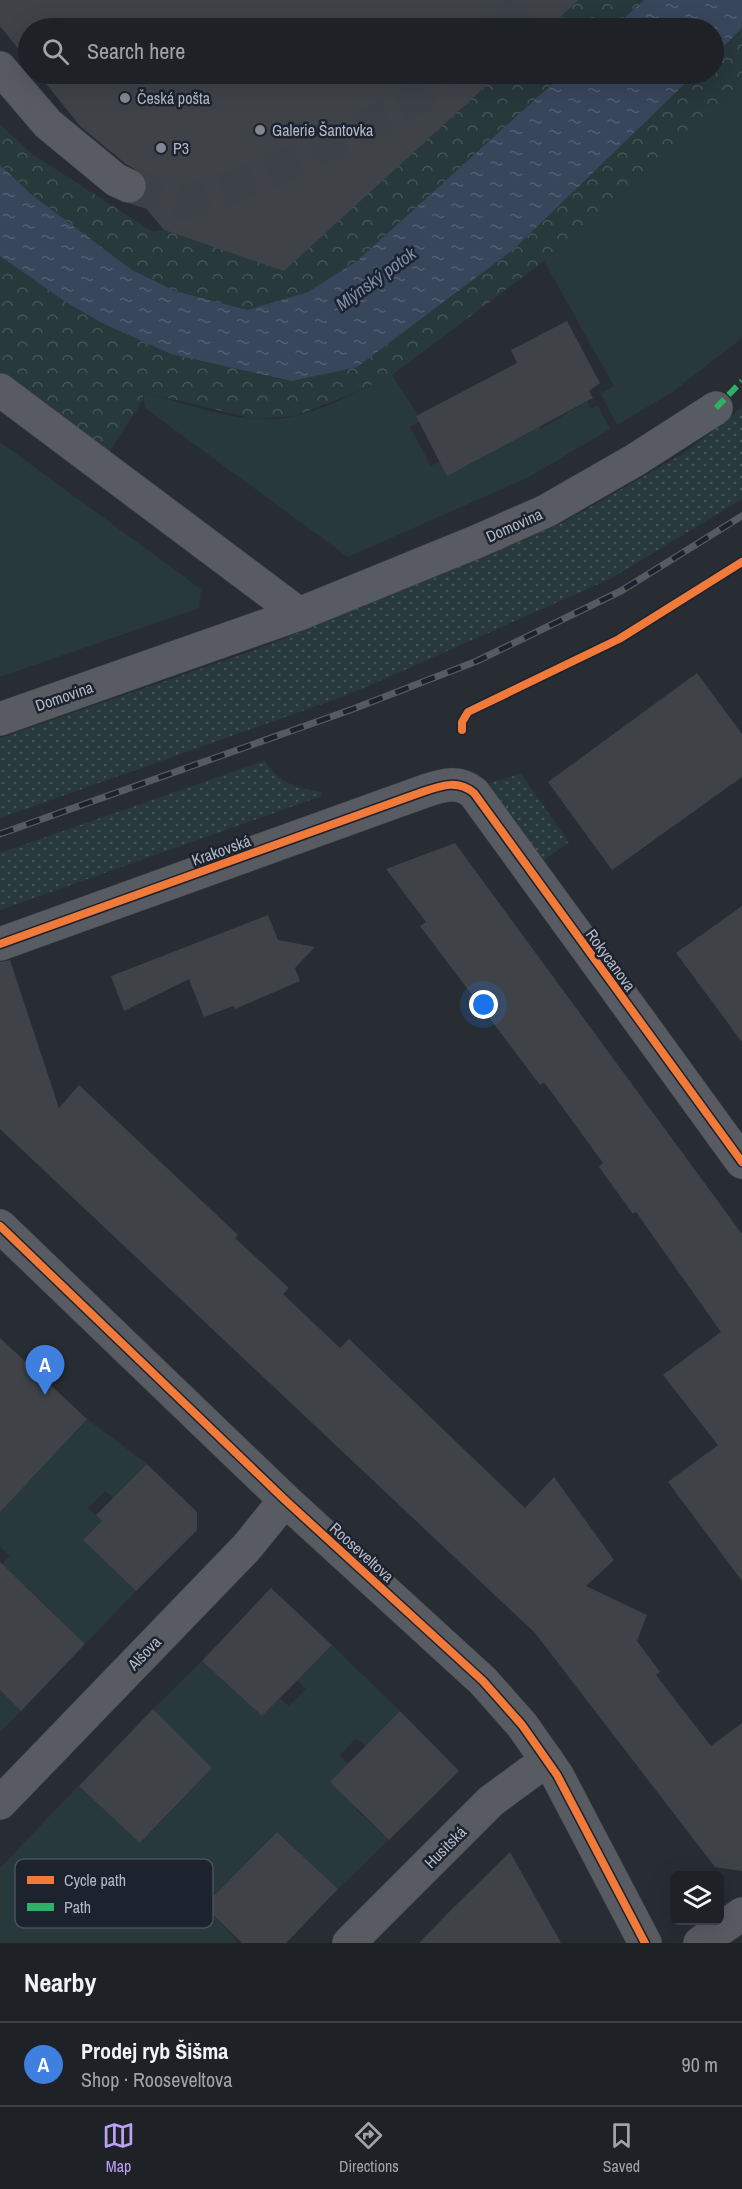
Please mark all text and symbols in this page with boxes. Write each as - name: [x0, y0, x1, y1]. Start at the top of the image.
- search box: [18, 18, 724, 84]
- icon: search: [39, 35, 72, 68]
- text: Search here: [87, 36, 185, 66]
- place label: Česká pošta: [137, 87, 211, 109]
- marker: Česká pošta: [118, 91, 132, 105]
- place label: Galerie Šantovka: [272, 119, 374, 141]
- marker: Galerie Šantovka: [253, 123, 267, 137]
- place label: P3: [173, 137, 189, 159]
- marker: P3: [154, 141, 168, 155]
- water label: Mlýnský potok: [331, 241, 421, 316]
- street label: Domovina: [482, 503, 546, 547]
- street label: Domovina: [32, 676, 97, 716]
- street label: Krakovská: [188, 829, 254, 871]
- street label: Rokycanova: [581, 924, 642, 996]
- your location: [469, 990, 498, 1019]
- pin: A: [26, 1346, 64, 1395]
- street label: Rooseveltova: [325, 1517, 399, 1587]
- street label: Alšova: [122, 1631, 166, 1676]
- street label: Husitská: [419, 1821, 471, 1873]
- legend: [15, 1859, 213, 1928]
- text: Cycle path: [64, 1869, 126, 1891]
- map controls: [670, 1871, 724, 1925]
- button: layers: [670, 1871, 724, 1925]
- text: Path: [64, 1896, 91, 1918]
- text: Nearby: [24, 1965, 96, 2000]
- text: Prodej ryb Šišma: [81, 2036, 228, 2066]
- text: A: [38, 2051, 49, 2078]
- text: 90 m: [682, 2051, 718, 2078]
- text: Shop · Rooseveltova: [81, 2066, 232, 2093]
- tab: Map: [102, 2119, 135, 2177]
- tab: Directions: [339, 2119, 399, 2177]
- tab: Saved: [603, 2119, 640, 2177]

